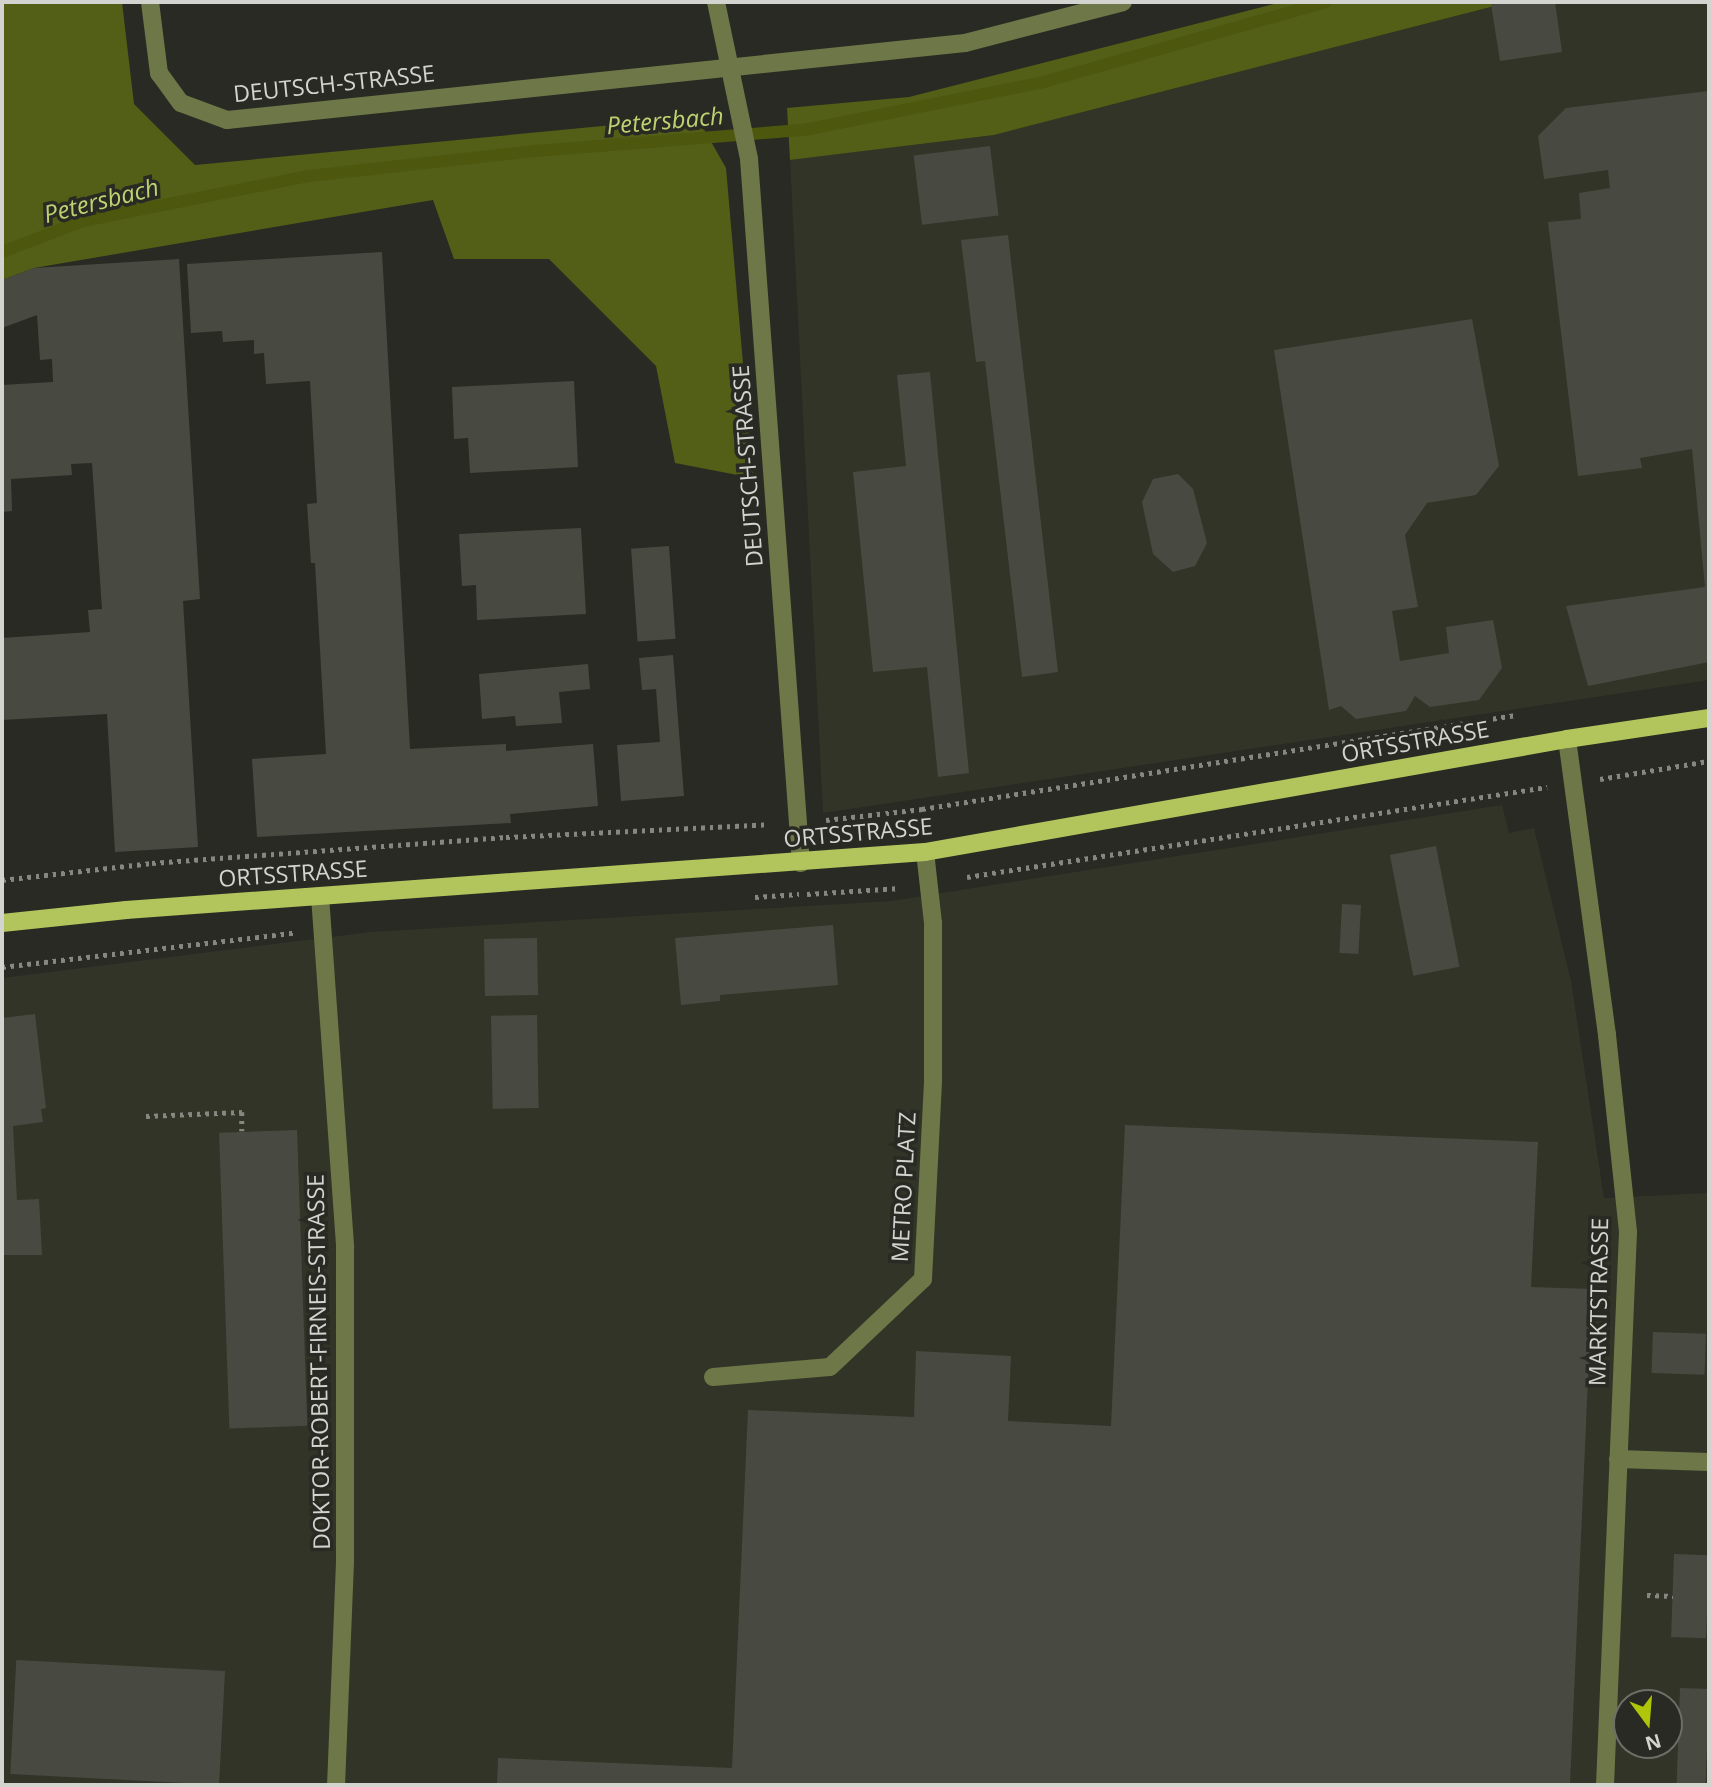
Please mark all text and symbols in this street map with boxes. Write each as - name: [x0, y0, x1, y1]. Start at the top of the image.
- street label: DEUTSCH-STRASSE: [232, 59, 436, 107]
- water label: Petersbach: [605, 101, 725, 139]
- water label: Petersbach: [41, 172, 161, 228]
- street label: DEUTSCH-STRASSE: [726, 364, 768, 568]
- street label: ORTSSTRASSE: [1339, 714, 1491, 768]
- street label: ORTSSTRASSE: [782, 812, 934, 852]
- street label: ORTSSTRASSE: [218, 854, 368, 892]
- street label: METRO PLATZ: [885, 1111, 921, 1263]
- street label: DOKTOR-ROBERT-FIRNEIS-STRASSE: [301, 1174, 335, 1550]
- street label: MARKTSTRASSE: [1583, 1218, 1613, 1386]
- north arrow: [1613, 1689, 1683, 1759]
- text: N: [1642, 1728, 1664, 1757]

